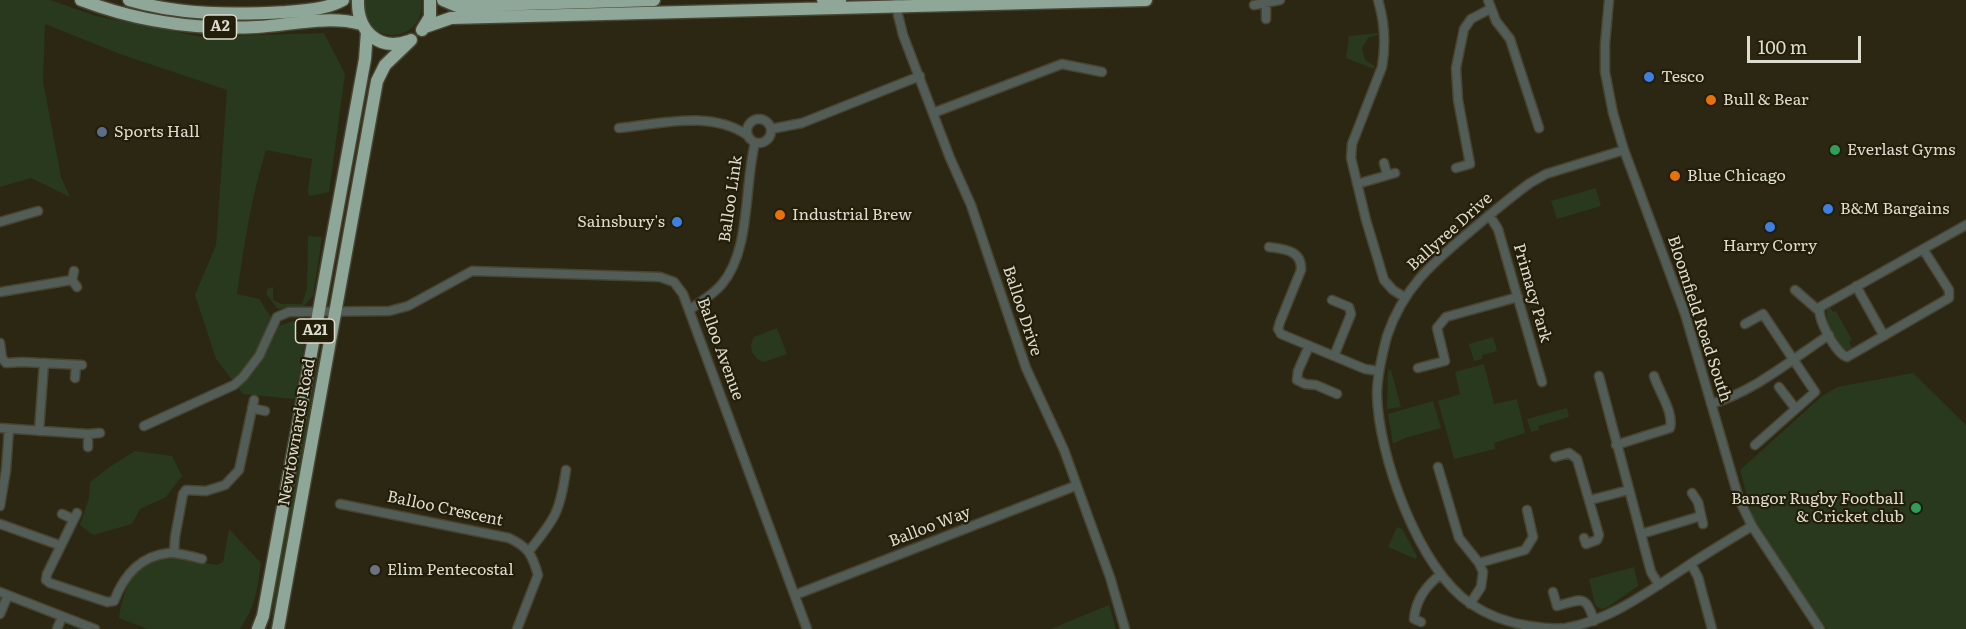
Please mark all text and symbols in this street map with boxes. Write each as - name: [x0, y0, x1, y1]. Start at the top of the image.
- road number: A2: [204, 15, 236, 39]
- scale bar: [1750, 24, 1864, 62]
- text: 100 m: [1758, 33, 1807, 60]
- place label: Tesco: [1661, 67, 1704, 87]
- marker: Tesco: [1642, 70, 1656, 84]
- place label: Bull & Bear: [1723, 90, 1809, 110]
- marker: Bull & Bear: [1704, 93, 1718, 107]
- place label: Sports Hall: [114, 122, 200, 142]
- marker: Sports Hall: [95, 125, 109, 139]
- place label: Everlast Gyms: [1847, 140, 1955, 160]
- marker: Everlast Gyms: [1828, 143, 1842, 157]
- street label: Balloo Link: [715, 154, 747, 244]
- place label: Blue Chicago: [1687, 166, 1786, 186]
- marker: Blue Chicago: [1668, 169, 1682, 183]
- street label: Ballyree Drive: [1404, 189, 1496, 275]
- place label: B&M Bargains: [1840, 199, 1949, 219]
- marker: B&M Bargains: [1821, 202, 1835, 216]
- place label: Industrial Brew: [792, 205, 912, 225]
- marker: Industrial Brew: [773, 208, 787, 222]
- place label: Sainsbury's: [577, 212, 665, 232]
- marker: Sainsbury's: [670, 215, 684, 229]
- marker: Harry Corry: [1763, 220, 1777, 234]
- street label: Bloomfield Road South: [1663, 233, 1735, 405]
- place label: Harry Corry: [1723, 236, 1817, 256]
- street label: Primacy Park: [1509, 241, 1555, 345]
- street label: Balloo Drive: [998, 263, 1046, 359]
- street label: Balloo Avenue: [693, 295, 747, 403]
- road number: A21: [296, 319, 334, 343]
- street label: Newtownards Road: [275, 357, 319, 507]
- street label: Balloo Crescent: [385, 487, 505, 531]
- place label: Bangor Rugby Football & Cricket club: [1731, 489, 1904, 527]
- marker: Bangor Rugby Football & Cricket club: [1909, 501, 1923, 515]
- street label: Balloo Way: [886, 503, 974, 551]
- place label: Elim Pentecostal: [387, 560, 513, 580]
- marker: Elim Pentecostal: [368, 563, 382, 577]

